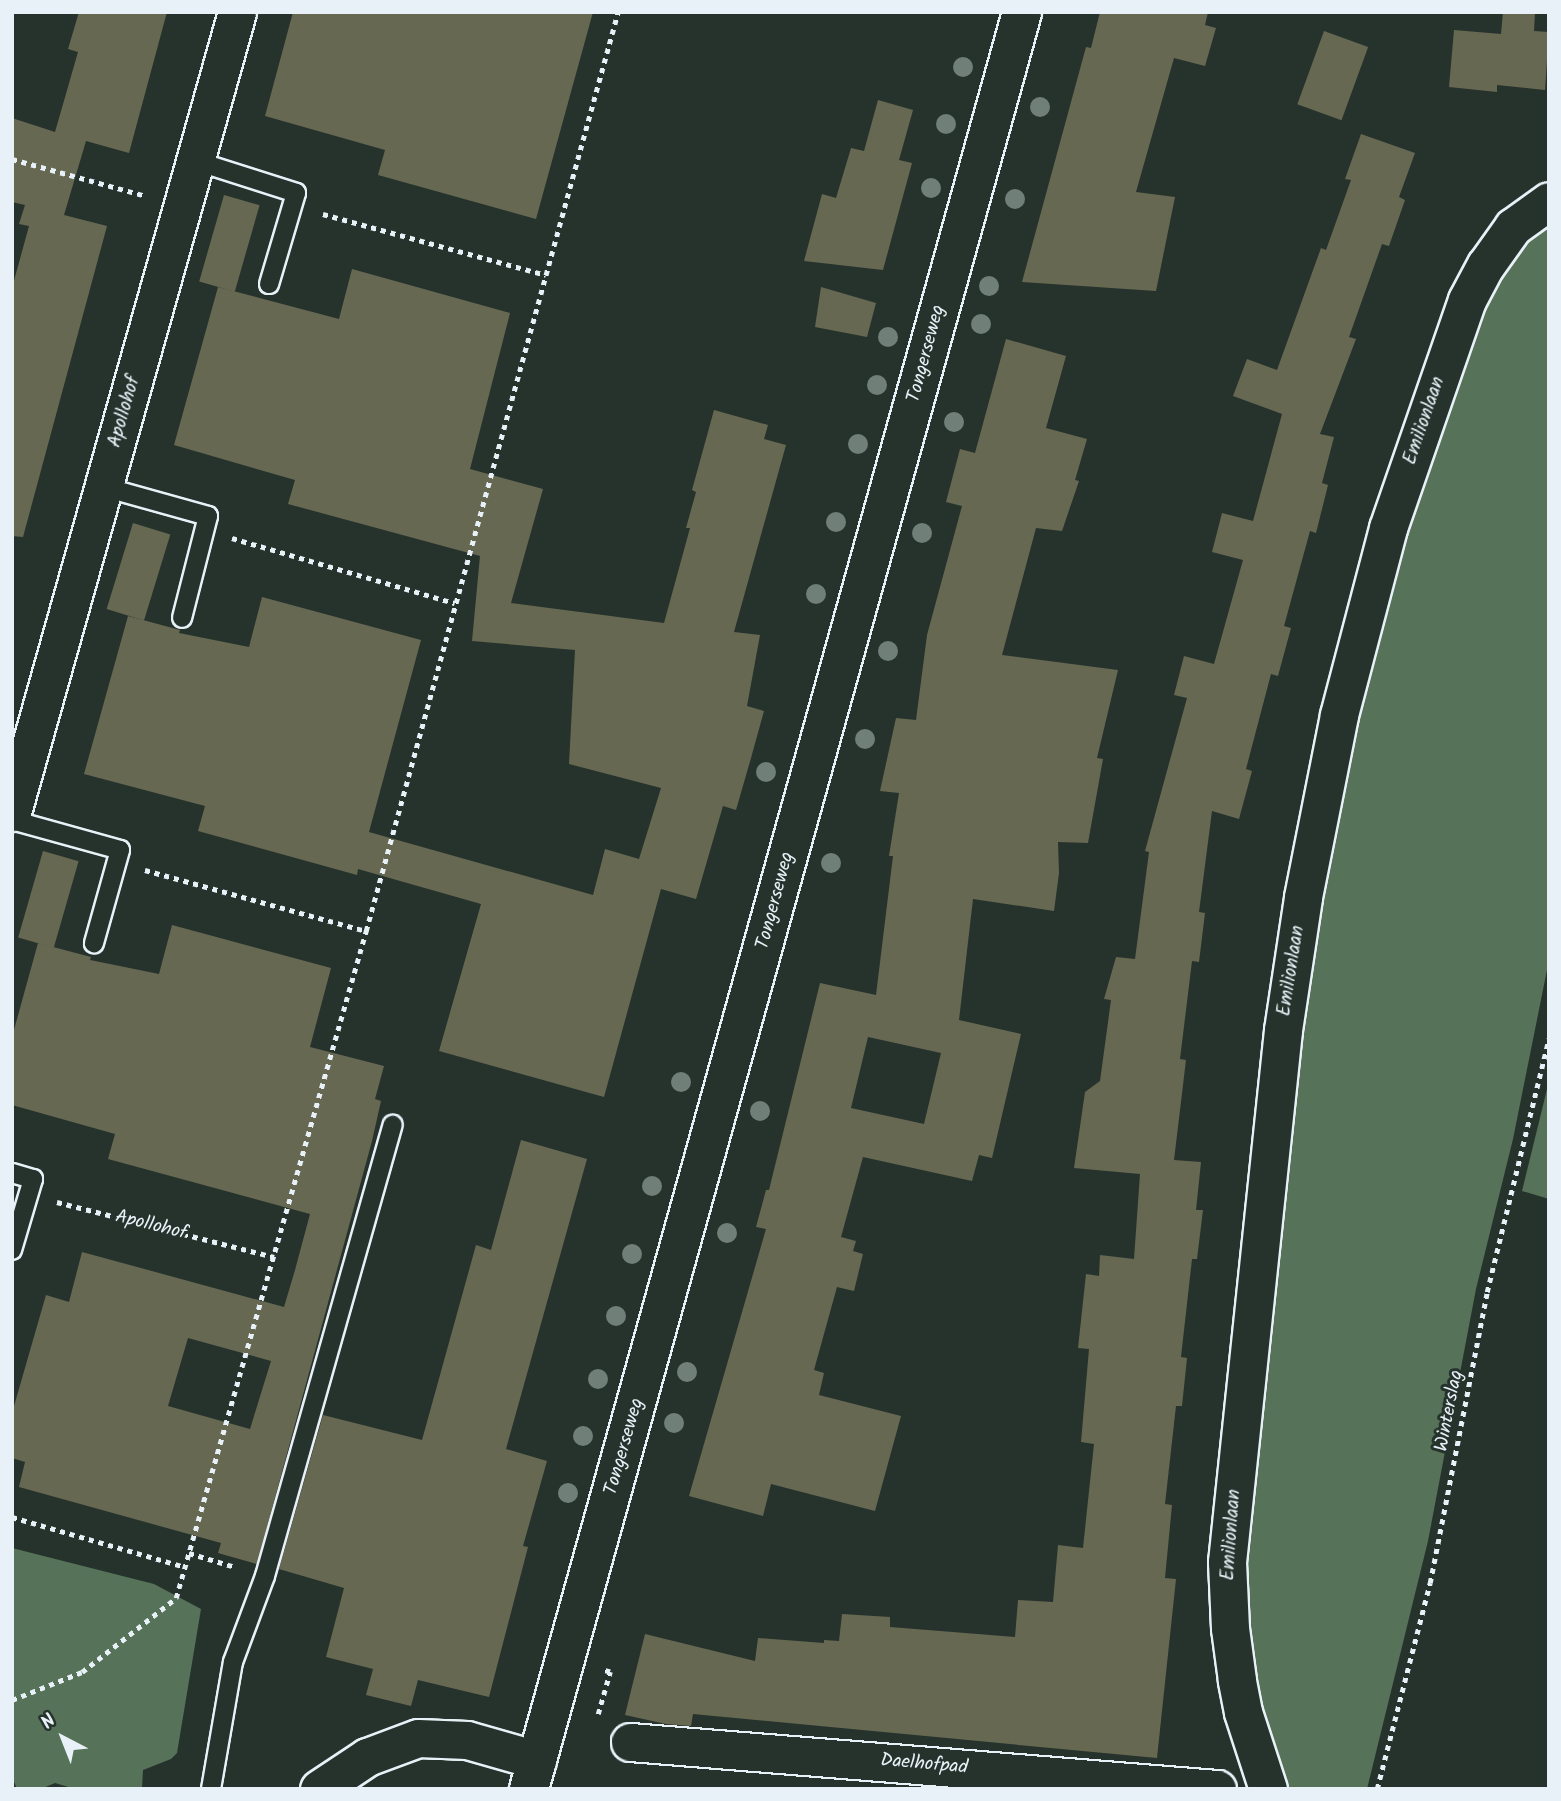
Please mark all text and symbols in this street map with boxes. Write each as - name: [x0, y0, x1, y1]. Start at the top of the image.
- street label: Tongerseweg: [903, 303, 951, 405]
- street label: Apollohof: [104, 374, 146, 450]
- street label: Emilionlaan: [1399, 374, 1451, 468]
- street label: Tongerseweg: [752, 850, 800, 952]
- street label: Emilionlaan: [1274, 924, 1310, 1018]
- street label: Apollohof: [113, 1206, 189, 1246]
- street label: Winterslag: [1431, 1368, 1469, 1454]
- street label: Tongerseweg: [600, 1396, 650, 1498]
- street label: Emilionlaan: [1217, 1489, 1247, 1581]
- north arrow: [28, 1703, 98, 1773]
- text: N: [34, 1707, 63, 1738]
- street label: Daelhofpad: [879, 1750, 969, 1780]

